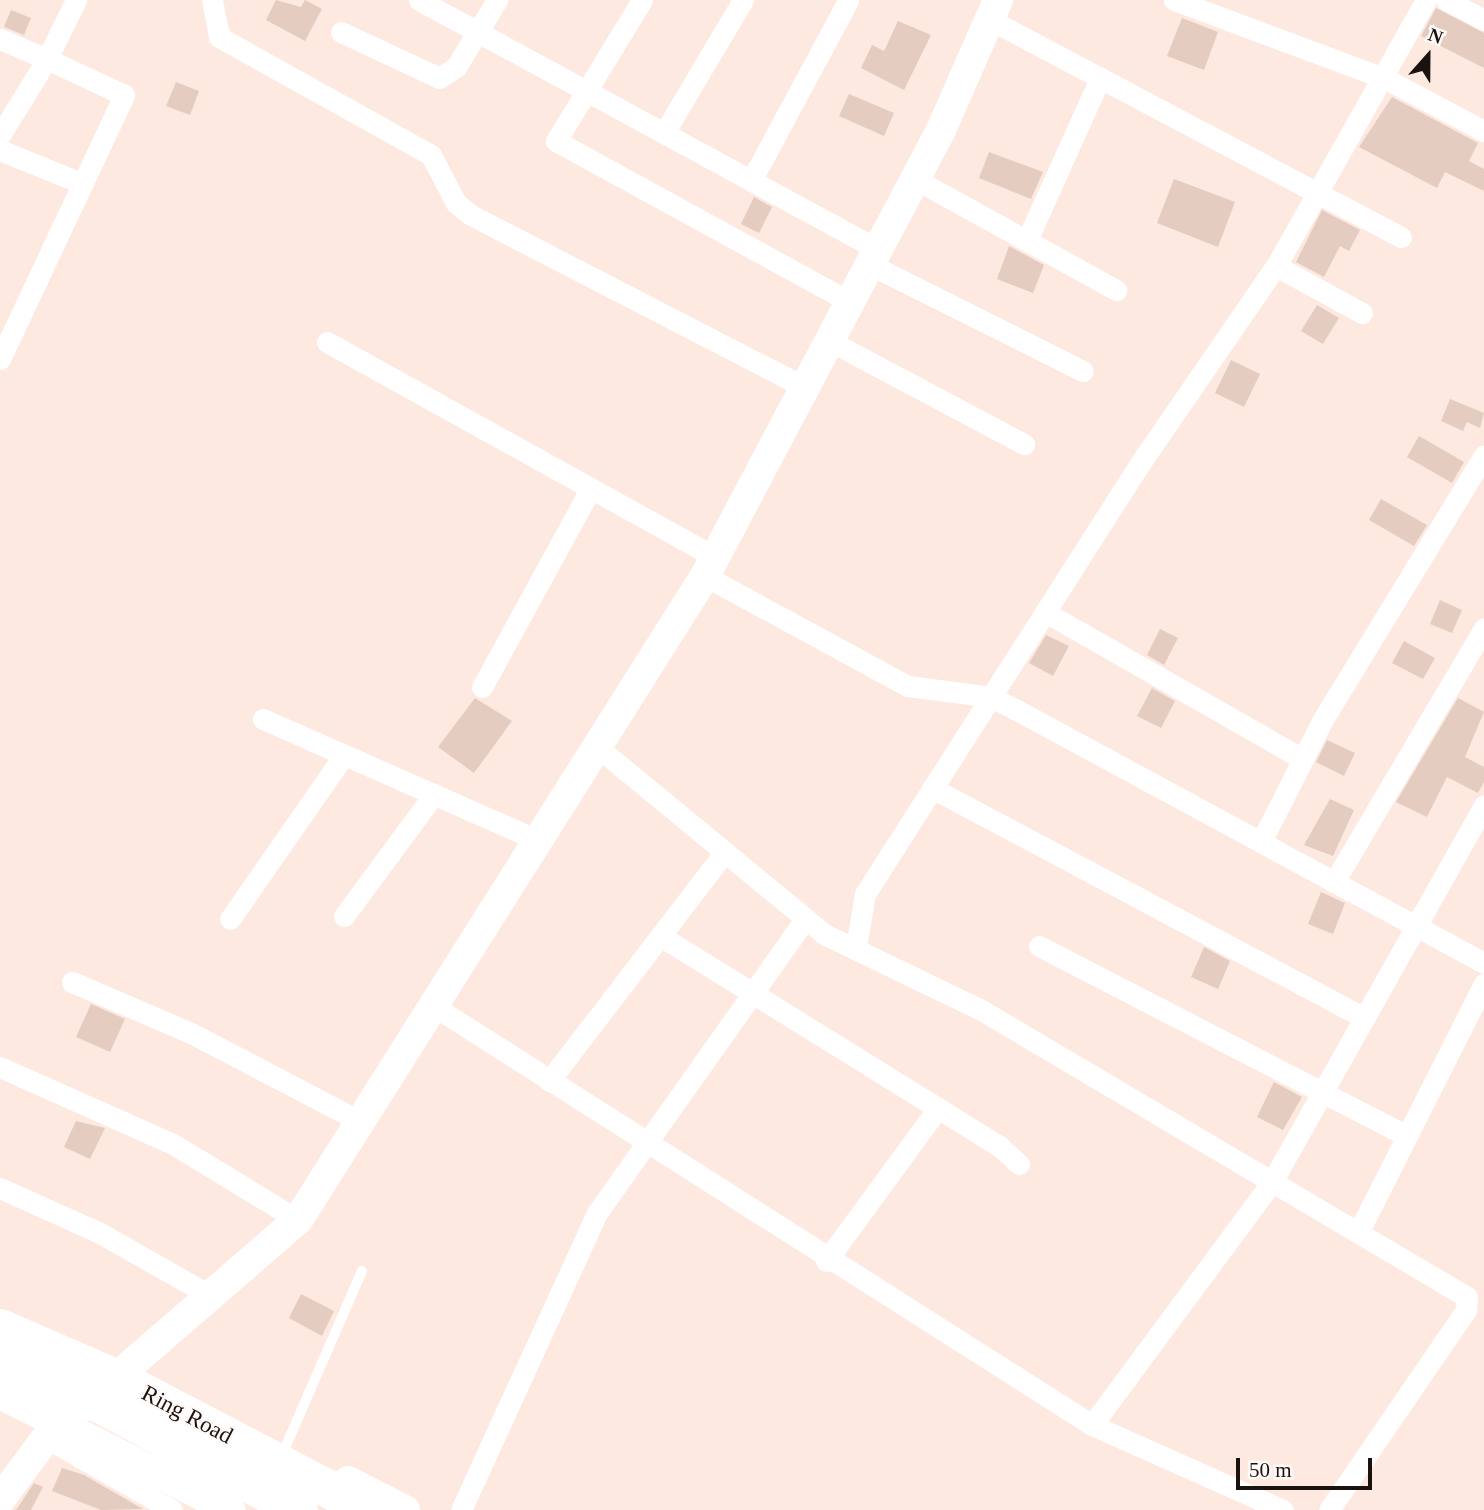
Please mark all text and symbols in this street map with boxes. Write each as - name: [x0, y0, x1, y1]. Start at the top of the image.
- north arrow: [1393, 21, 1463, 91]
- text: N: [1426, 24, 1446, 48]
- street label: Ring Road: [137, 1380, 237, 1450]
- scale bar: [1239, 1444, 1376, 1488]
- text: 50 m: [1249, 1458, 1292, 1482]

